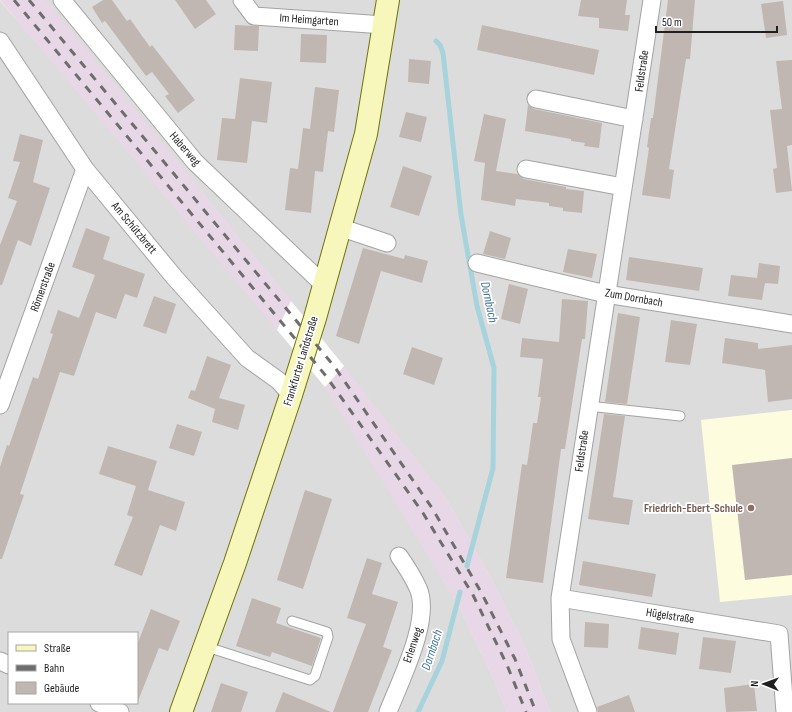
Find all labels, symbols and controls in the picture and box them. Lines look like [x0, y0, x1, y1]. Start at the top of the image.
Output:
scale bar [656, 8, 777, 34]
street label: Im Heimgarten [279, 10, 339, 30]
text: 50 m [662, 15, 682, 30]
street label: Feldstraße [632, 49, 652, 93]
street label: Haberweg [166, 129, 204, 169]
street label: Am Schützbrett [107, 198, 160, 257]
street label: Römerstraße [27, 260, 59, 314]
water label: Dornbach [477, 280, 501, 325]
street label: Zum Dornbach [604, 286, 664, 310]
street label: Frankfurter Landstraße [280, 314, 322, 408]
street label: Feldstraße [572, 429, 592, 473]
place label: Friedrich-Ebert-Schule [644, 501, 743, 516]
marker: Friedrich-Ebert-Schule [746, 503, 756, 513]
street label: Hügelstraße [645, 605, 695, 627]
street label: Erlenweg [400, 625, 426, 665]
water label: Dornbach [418, 627, 446, 672]
legend [8, 632, 138, 704]
text: Straße [44, 641, 71, 656]
text: Bahn [44, 661, 64, 676]
north arrow [744, 664, 784, 704]
text: Gebäude [44, 681, 79, 696]
text: N [748, 681, 761, 687]

